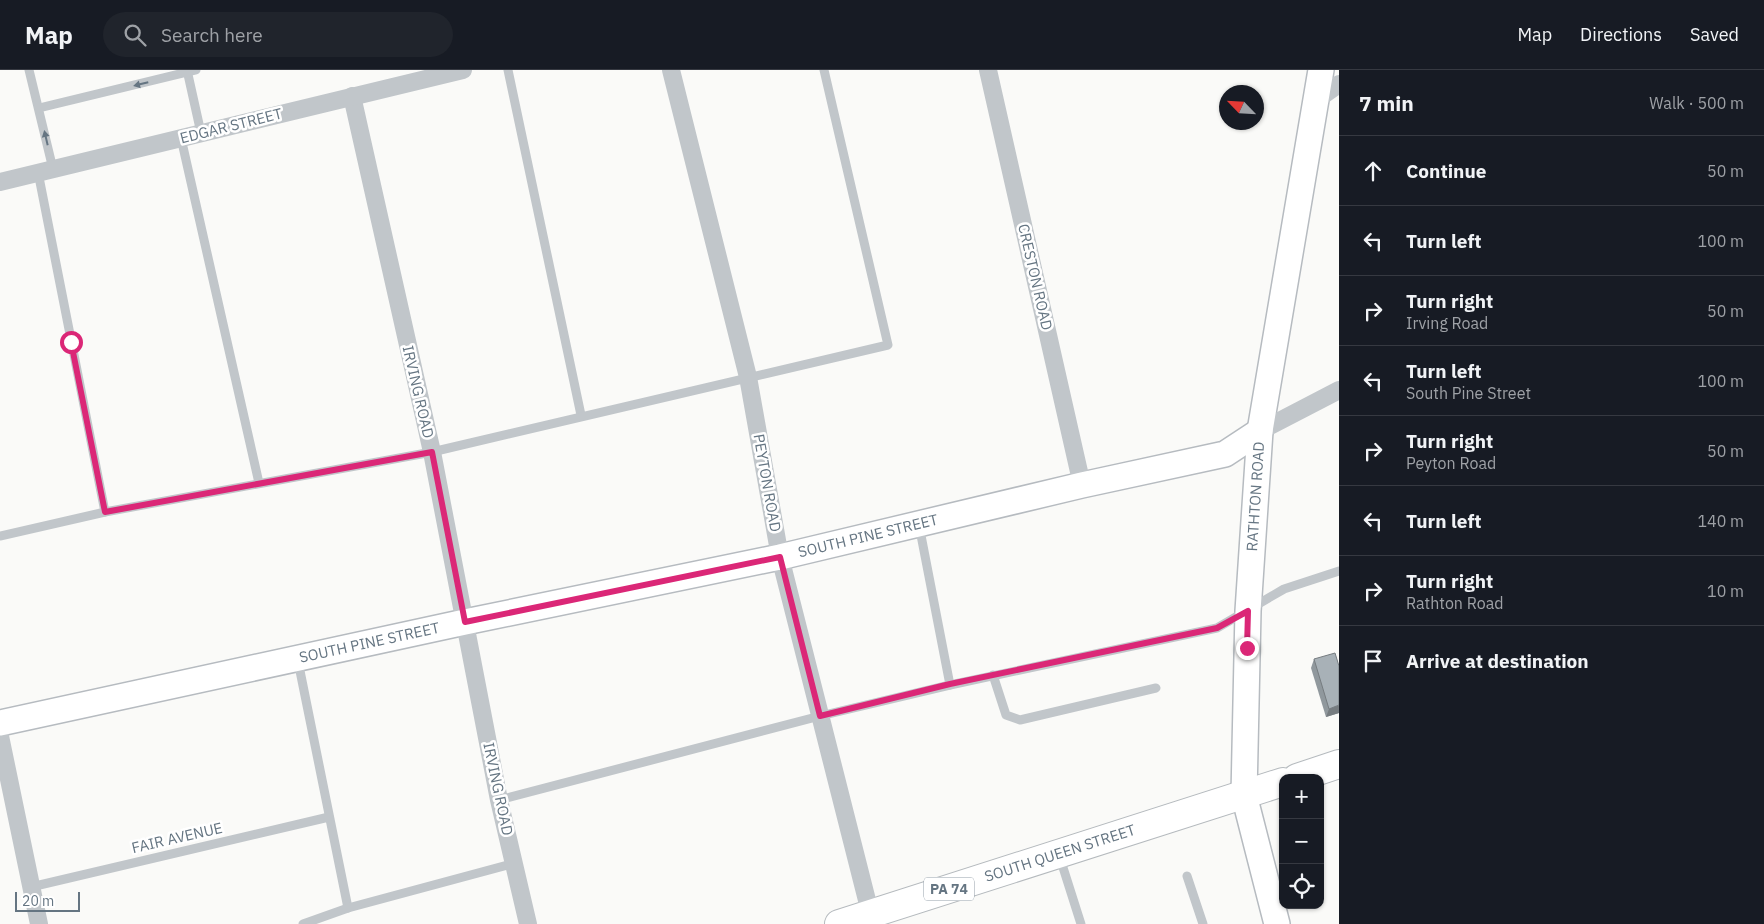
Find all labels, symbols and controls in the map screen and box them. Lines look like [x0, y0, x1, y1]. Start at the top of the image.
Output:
search box [103, 12, 453, 57]
text: Map [25, 19, 73, 51]
icon: search [121, 21, 149, 49]
text: Search here [161, 23, 263, 47]
text: Map [1517, 23, 1552, 46]
text: Directions [1580, 23, 1662, 46]
text: Saved [1690, 23, 1739, 46]
one-way arrow [133, 80, 148, 88]
north arrow [1219, 85, 1264, 130]
text: 7 min [1359, 89, 1414, 117]
text: Walk · 500 m [1649, 93, 1744, 113]
street label: EDGAR STREET [178, 104, 284, 147]
one-way arrow [42, 131, 50, 146]
icon: ahead [1359, 157, 1387, 185]
text: Continue [1406, 159, 1486, 183]
text: 50 m [1707, 161, 1744, 181]
street label: CRESTON ROAD [1014, 222, 1057, 332]
icon: left [1359, 227, 1387, 255]
text: Turn left [1406, 229, 1482, 253]
text: 100 m [1697, 231, 1744, 251]
text: Turn right [1406, 289, 1493, 313]
icon: right [1359, 297, 1387, 325]
text: 50 m [1707, 301, 1744, 321]
text: Irving Road [1406, 313, 1488, 333]
route start [60, 331, 83, 354]
street label: IRVING ROAD [399, 344, 438, 440]
text: Turn left [1406, 359, 1482, 383]
icon: left [1359, 367, 1387, 395]
text: 100 m [1697, 371, 1744, 391]
text: South Pine Street [1406, 383, 1531, 403]
text: Turn right [1406, 429, 1493, 453]
street label: PEYTON ROAD [750, 432, 785, 533]
icon: right [1359, 437, 1387, 465]
street label: RATHTON ROAD [1242, 441, 1268, 552]
text: 50 m [1707, 441, 1744, 461]
text: Peyton Road [1406, 453, 1496, 473]
icon: left [1359, 507, 1387, 535]
text: Turn left [1406, 509, 1482, 533]
street label: SOUTH PINE STREET [796, 510, 940, 561]
text: 140 m [1697, 511, 1744, 531]
text: Turn right [1406, 569, 1493, 593]
icon: right [1359, 577, 1387, 605]
text: 10 m [1707, 581, 1744, 601]
text: Rathton Road [1406, 593, 1504, 613]
street label: SOUTH PINE STREET [297, 618, 442, 667]
route end [1236, 637, 1259, 660]
icon: arrive [1359, 647, 1387, 675]
text: Arrive at destination [1406, 649, 1589, 673]
street label: IRVING ROAD [479, 741, 518, 837]
map controls [1279, 774, 1324, 909]
button: + [1279, 774, 1324, 819]
street label: FAIR AVENUE [129, 818, 224, 857]
button: − [1279, 819, 1324, 864]
street label: SOUTH QUEEN STREET [982, 820, 1138, 886]
button: locate [1279, 864, 1324, 909]
road number: PA 74 [924, 878, 974, 901]
scale bar [15, 889, 80, 912]
text: 20 m [22, 892, 54, 910]

